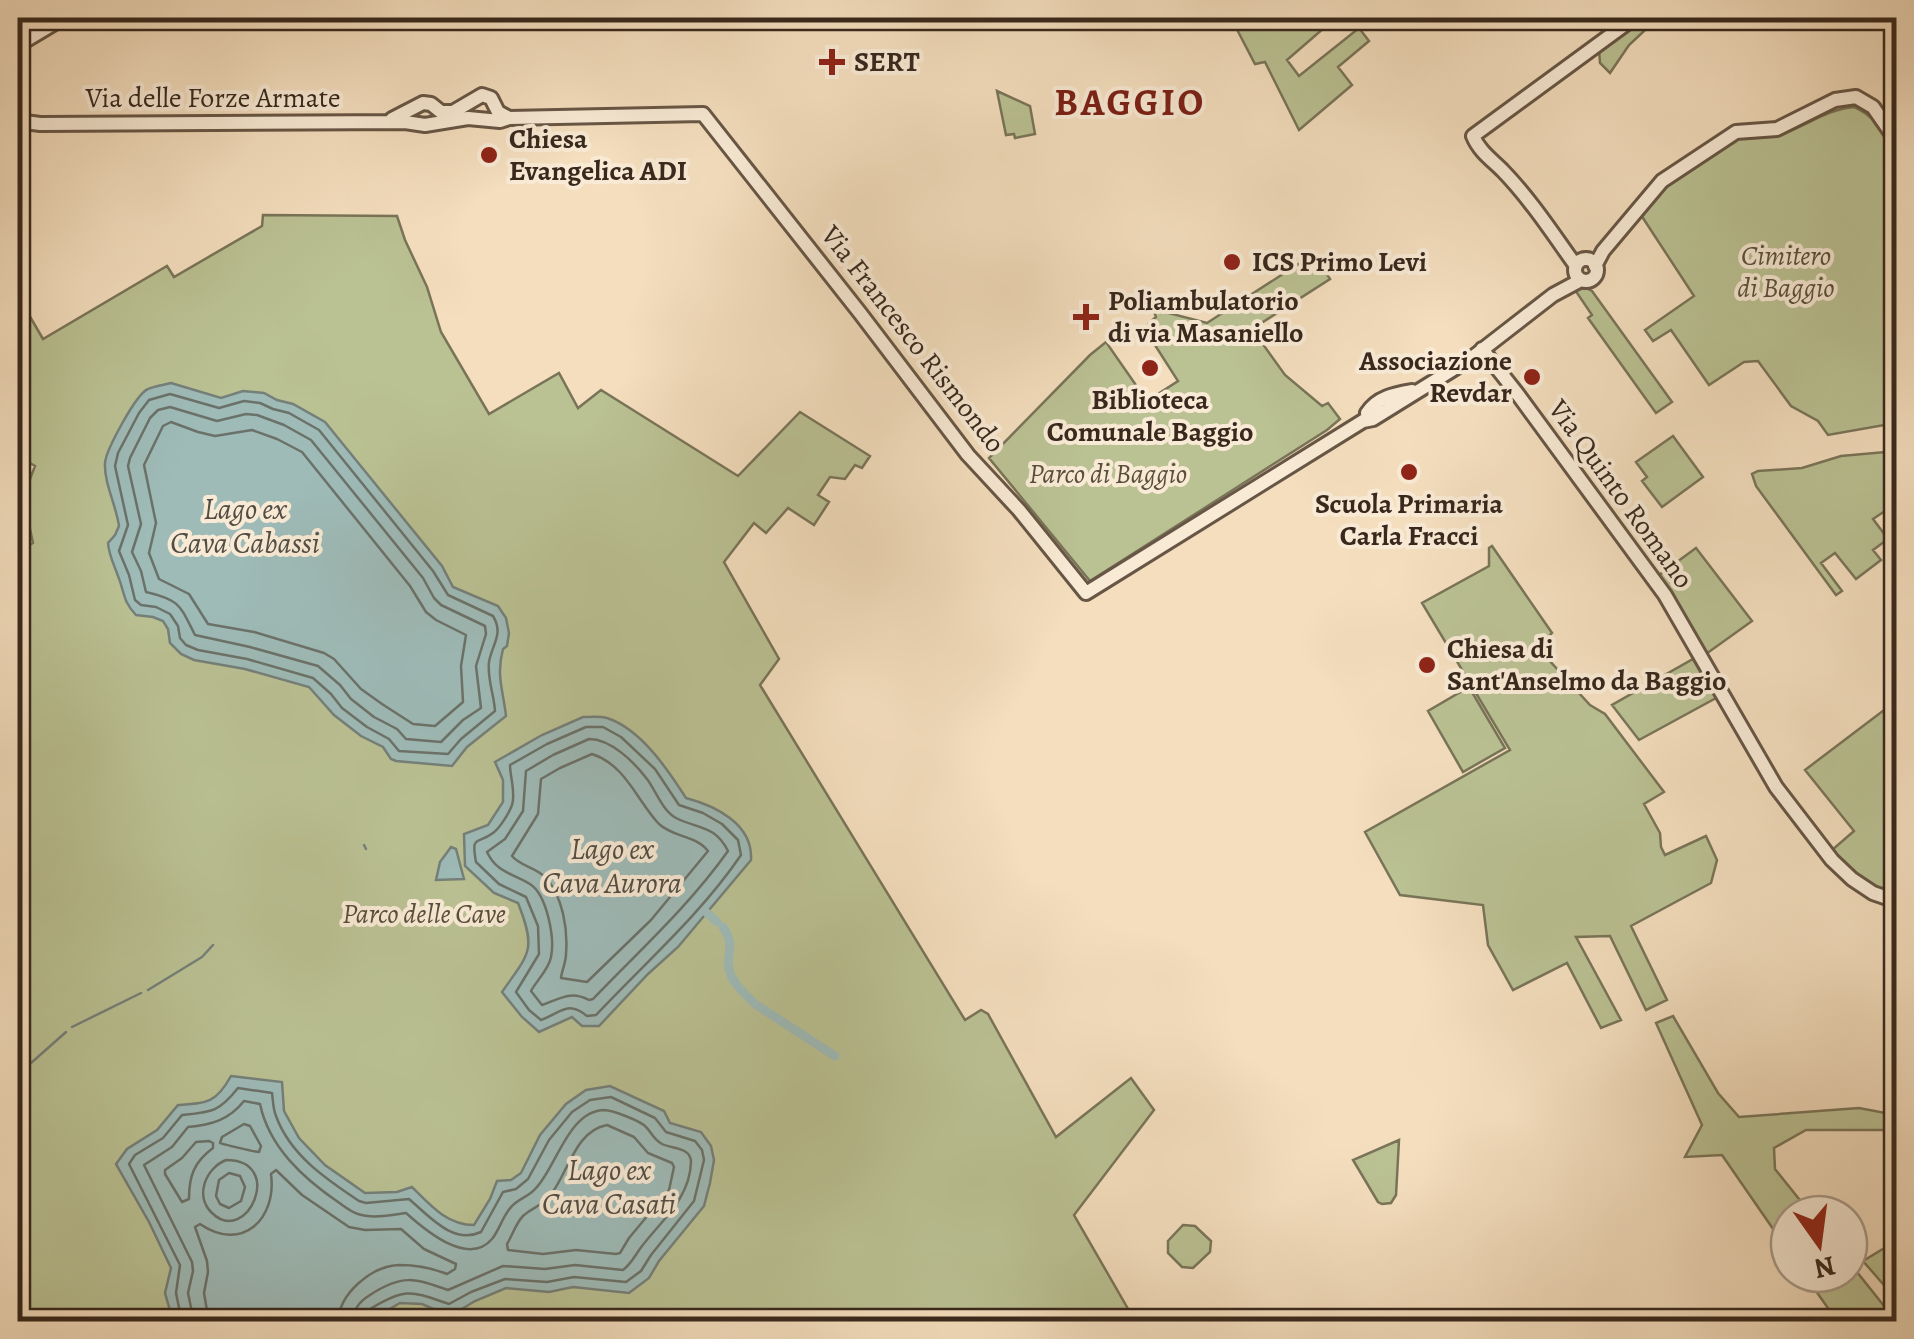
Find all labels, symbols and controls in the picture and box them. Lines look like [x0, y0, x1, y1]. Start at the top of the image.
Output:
place label: SERT [854, 43, 920, 81]
marker: SERT [819, 49, 845, 75]
district label: BAGGIO [1054, 76, 1206, 128]
street label: Via delle Forze Armate [84, 79, 341, 117]
place label: Chiesa Evangelica ADI [509, 120, 687, 190]
marker: Chiesa Evangelica ADI [478, 144, 500, 166]
street label: Via Francesco Rismondo [812, 217, 1014, 461]
park label: Cimitero di Baggio [1737, 237, 1835, 307]
place label: ICS Primo Levi [1252, 243, 1427, 281]
marker: ICS Primo Levi [1221, 251, 1243, 273]
place label: Poliambulatorio di via Masaniello [1108, 282, 1303, 352]
marker: Poliambulatorio di via Masaniello [1073, 304, 1099, 330]
place label: Associazione Revdar [1358, 342, 1512, 412]
marker: Biblioteca Comunale Baggio [1139, 357, 1161, 379]
marker: Associazione Revdar [1521, 366, 1543, 388]
place label: Biblioteca Comunale Baggio [1047, 381, 1253, 451]
street label: Via Quinto Romano [1539, 391, 1702, 596]
park label: Parco di Baggio [1029, 455, 1187, 493]
marker: Scuola Primaria Carla Fracci [1398, 461, 1420, 483]
place label: Scuola Primaria Carla Fracci [1315, 485, 1504, 555]
water label: Lago ex Cava Cabassi [170, 489, 320, 563]
place label: Chiesa di Sant'Anselmo da Baggio [1447, 630, 1726, 700]
marker: Chiesa di Sant'Anselmo da Baggio [1416, 654, 1438, 676]
water label: Lago ex Cava Aurora [542, 829, 682, 903]
park label: Parco delle Cave [342, 895, 506, 933]
water label: Lago ex Cava Casati [542, 1150, 676, 1224]
north arrow [1769, 1194, 1869, 1294]
text: N [1810, 1246, 1839, 1288]

